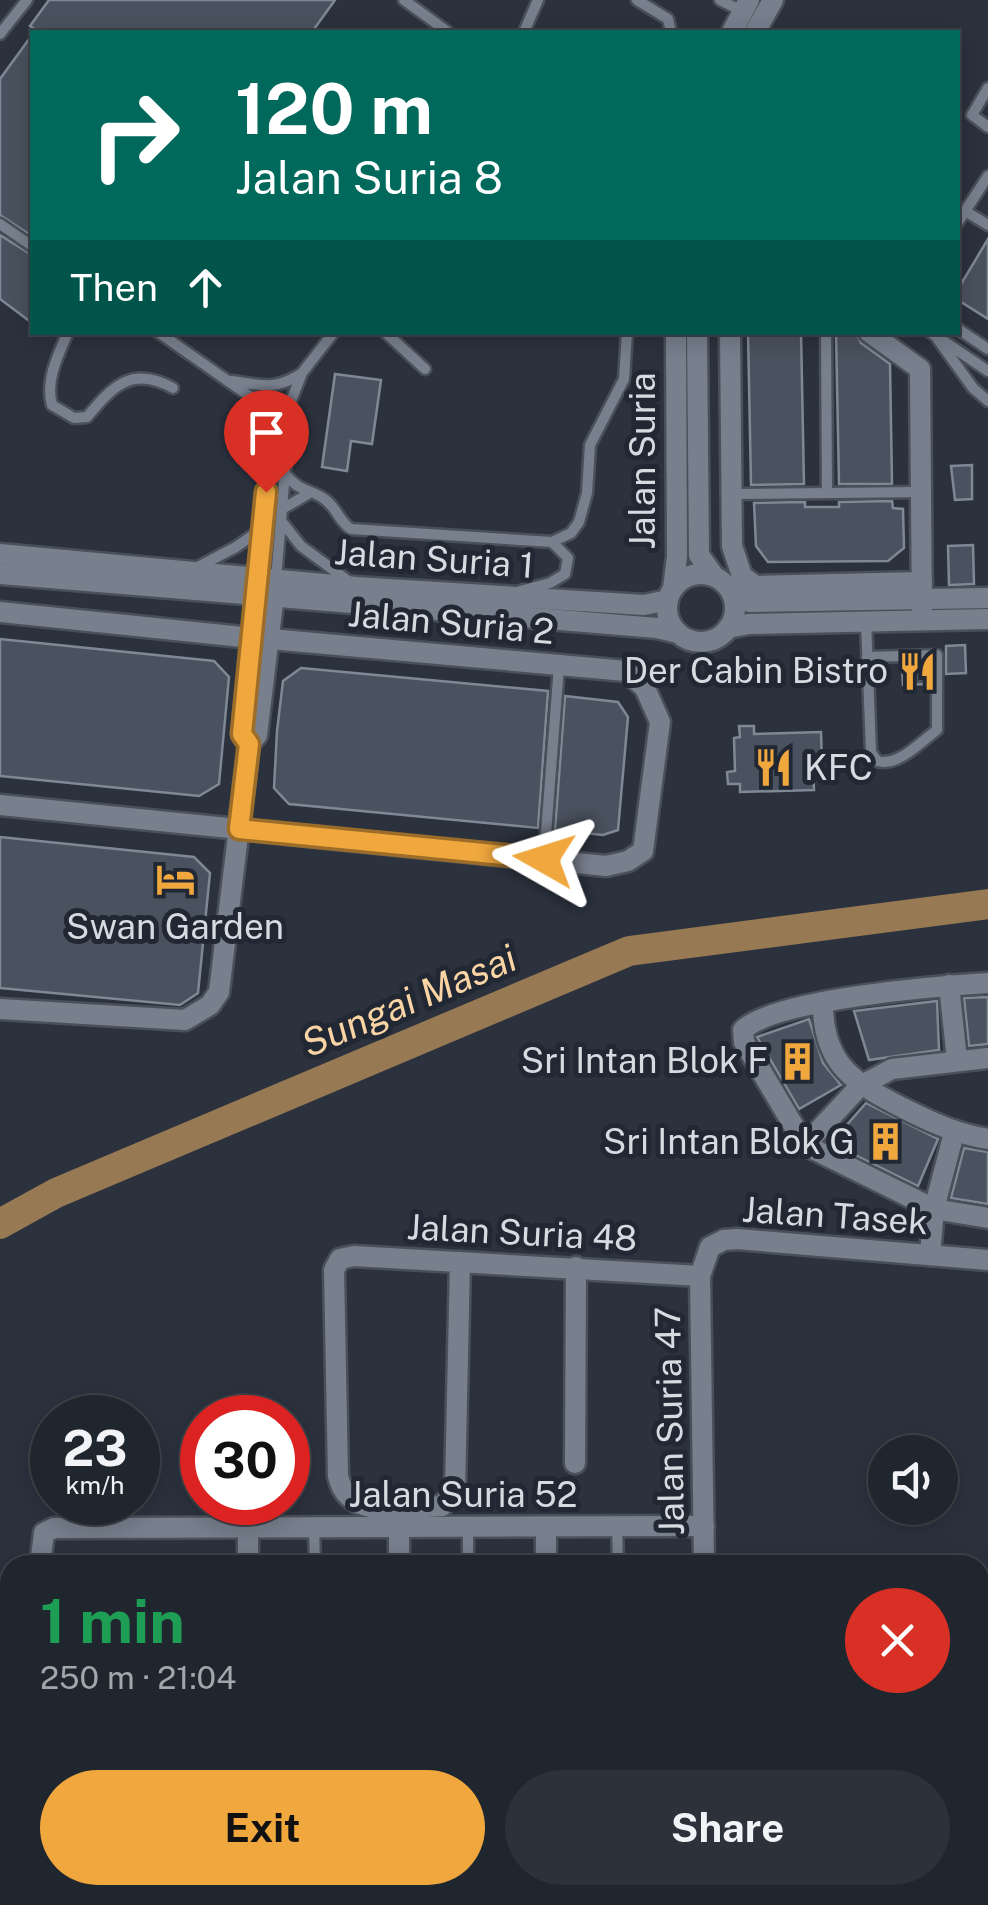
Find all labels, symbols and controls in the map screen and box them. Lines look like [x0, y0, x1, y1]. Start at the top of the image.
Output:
text: 120 m [235, 67, 433, 150]
icon: right [70, 70, 200, 200]
text: Jalan Suria 8 [235, 151, 503, 204]
icon: ahead [178, 260, 233, 315]
text: Then [70, 265, 158, 310]
street label: Jalan Suria [622, 372, 663, 550]
pin [224, 390, 309, 493]
icon: arrive [239, 405, 294, 460]
street label: Jalan Suria 1 [333, 531, 535, 586]
street label: Jalan Suria 2 [346, 593, 556, 652]
place label: Der Cabin Bistro [624, 650, 888, 691]
restaurant icon: Der Cabin Bistro [897, 650, 939, 692]
restaurant icon: KFC [753, 747, 795, 789]
place label: KFC [804, 747, 873, 788]
position arrow [492, 807, 596, 911]
hotel icon: Swan Garden [154, 859, 196, 901]
place label: Swan Garden [66, 906, 284, 947]
water label: Sungai Masai [295, 935, 523, 1066]
place label: Sri Intan Blok F [521, 1040, 768, 1081]
building icon: Sri Intan Blok F [777, 1040, 819, 1082]
place label: Sri Intan Blok G [603, 1121, 855, 1162]
building icon: Sri Intan Blok G [864, 1121, 906, 1163]
street label: Jalan Tasek [741, 1189, 929, 1242]
street label: Jalan Suria 48 [406, 1206, 638, 1259]
street label: Jalan Suria 47 [647, 1306, 692, 1536]
speed limit sign: 30 [180, 1395, 310, 1525]
text: 23 [62, 1418, 128, 1477]
map controls [868, 1435, 958, 1525]
button: sound [868, 1435, 958, 1525]
text: km/h [66, 1470, 124, 1500]
street label: Jalan Suria 52 [349, 1474, 577, 1515]
text: 1 min [40, 1586, 185, 1657]
button: close [845, 1588, 950, 1693]
text: 250 m · 21:04 [40, 1659, 236, 1696]
button: Exit [40, 1770, 485, 1885]
button: Share [505, 1770, 950, 1885]

